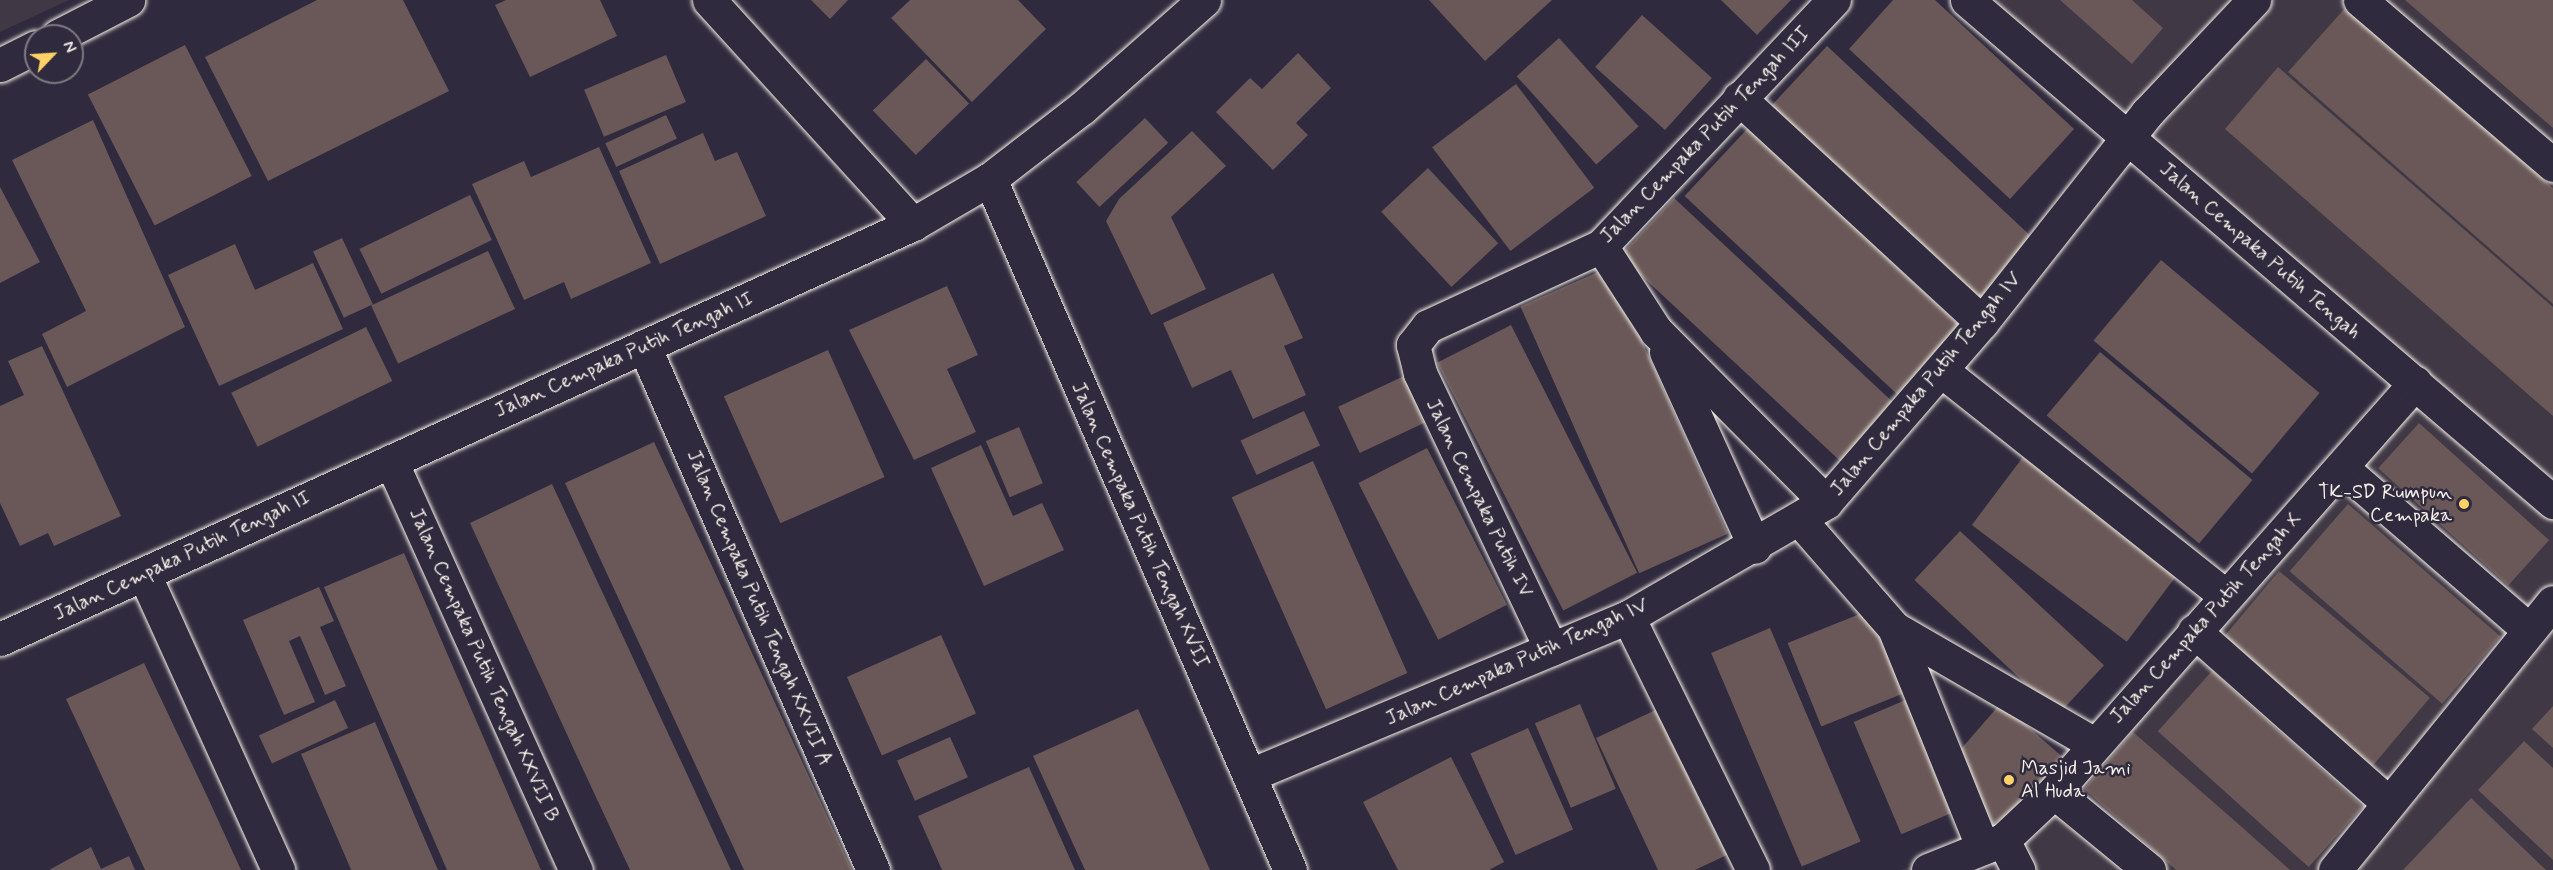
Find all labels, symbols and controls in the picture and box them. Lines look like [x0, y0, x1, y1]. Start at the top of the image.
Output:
north arrow [24, 24, 84, 84]
street label: Jalan Cempaka Putih Tengah III [1597, 24, 1813, 246]
text: N [57, 38, 81, 56]
street label: Jalan Cempaka Putih Tengah [2157, 159, 2363, 343]
street label: Jalan Cempaka Putih Tengah IV [1826, 268, 2026, 500]
street label: Jalan Cempaka Putih Tengah II [491, 287, 757, 423]
street label: Jalan Cempaka Putih Tengah XVII [1067, 381, 1213, 669]
street label: Jalan Cempaka Putih IV [1420, 395, 1538, 601]
street label: Jalan Cempaka Putih Tengah XXVII A [681, 447, 837, 769]
place label: TK-SD Rumpun Cempaka [2323, 480, 2452, 527]
street label: Jalan Cempaka Putih Tengah II [50, 486, 314, 626]
marker: TK-SD Rumpun Cempaka [2457, 497, 2471, 511]
street label: Jalan Cempaka Putih Tengah XXVII B [404, 505, 564, 825]
street label: Jalan Cempaka Putih Tengah X [2107, 509, 2305, 727]
street label: Jalan Cempaka Putih Tengah IV [1383, 594, 1651, 730]
place label: Masjid Jami Al Huda [2021, 756, 2128, 803]
marker: Masjid Jami Al Huda [2002, 773, 2016, 787]

